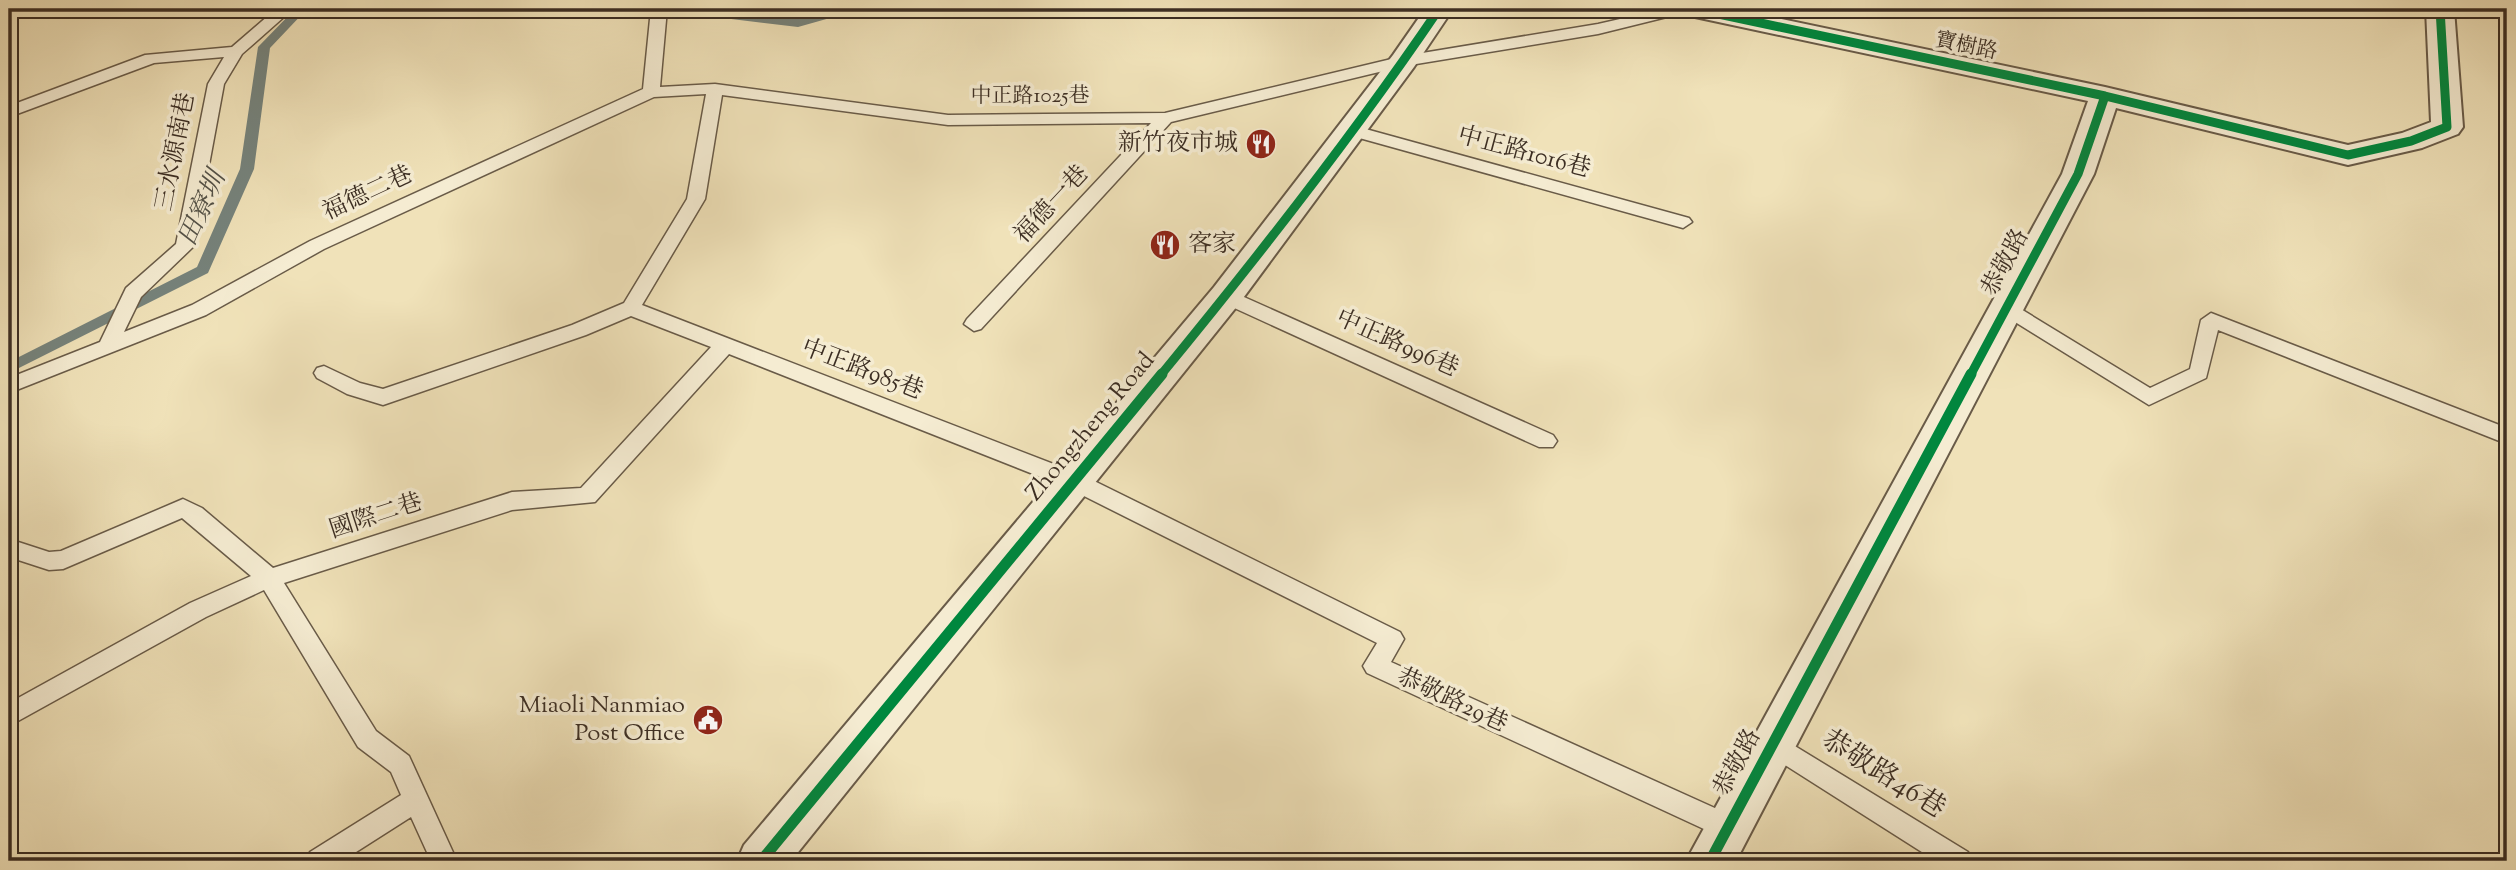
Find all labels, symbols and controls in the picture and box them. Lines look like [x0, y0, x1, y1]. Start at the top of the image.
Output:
street label: 寶樹路 [1932, 26, 2000, 68]
street label: 中正路1025巷 [971, 82, 1089, 112]
street label: 三水源南巷 [148, 90, 204, 214]
street label: 中正路1016巷 [1454, 119, 1594, 187]
place label: 新竹夜市城 [1118, 127, 1238, 161]
restaurant icon: 新竹夜市城 [1244, 127, 1278, 161]
street label: 福德二巷 [317, 158, 419, 230]
street label: 福德一巷 [1007, 158, 1097, 252]
water label: 田寮圳 [170, 162, 237, 252]
street label: 恭敬路 [1974, 223, 2038, 303]
restaurant icon: 客家 [1148, 228, 1182, 262]
place label: 客家 [1188, 228, 1236, 262]
street label: 中正路996巷 [1330, 302, 1464, 386]
street label: 中正路985巷 [796, 331, 928, 409]
street label: Zhongzheng Road [1019, 345, 1164, 509]
street label: 國際二巷 [325, 486, 427, 548]
street label: 恭敬路29巷 [1391, 660, 1513, 742]
place label: Miaoli Nanmiao Post Office [519, 689, 685, 751]
public building icon: Miaoli Nanmiao Post Office [691, 703, 725, 737]
street label: 恭敬路46巷 [1813, 721, 1953, 829]
street label: 恭敬路 [1706, 723, 1770, 803]

